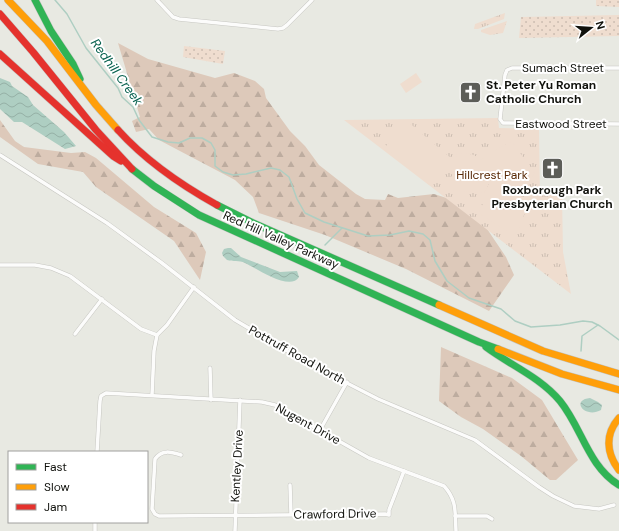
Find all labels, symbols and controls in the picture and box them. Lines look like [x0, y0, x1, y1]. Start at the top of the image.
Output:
north arrow [571, 8, 611, 48]
text: N [593, 19, 608, 31]
water label: Redhill Creek [87, 35, 147, 109]
street label: Sumach Street [522, 60, 604, 76]
place label: St. Peter Yu Roman Catholic Church [486, 77, 596, 107]
church icon: St. Peter Yu Roman Catholic Church [457, 79, 483, 105]
street label: Eastwood Street [515, 116, 607, 132]
church icon: Roxborough Park Presbyterian Church [539, 156, 565, 182]
park label: Hillcrest Park [456, 167, 528, 183]
place label: Roxborough Park Presbyterian Church [491, 182, 613, 212]
street label: Red Hill Valley Parkway [221, 207, 342, 273]
street label: Pottruff Road North [246, 322, 348, 388]
street label: Nugent Drive [273, 400, 343, 448]
street label: Kentley Drive [227, 429, 247, 503]
legend [8, 451, 148, 523]
text: Fast [44, 459, 67, 475]
text: Slow [44, 479, 70, 495]
text: Jam [44, 499, 67, 515]
street label: Crawford Drive [293, 505, 377, 523]

